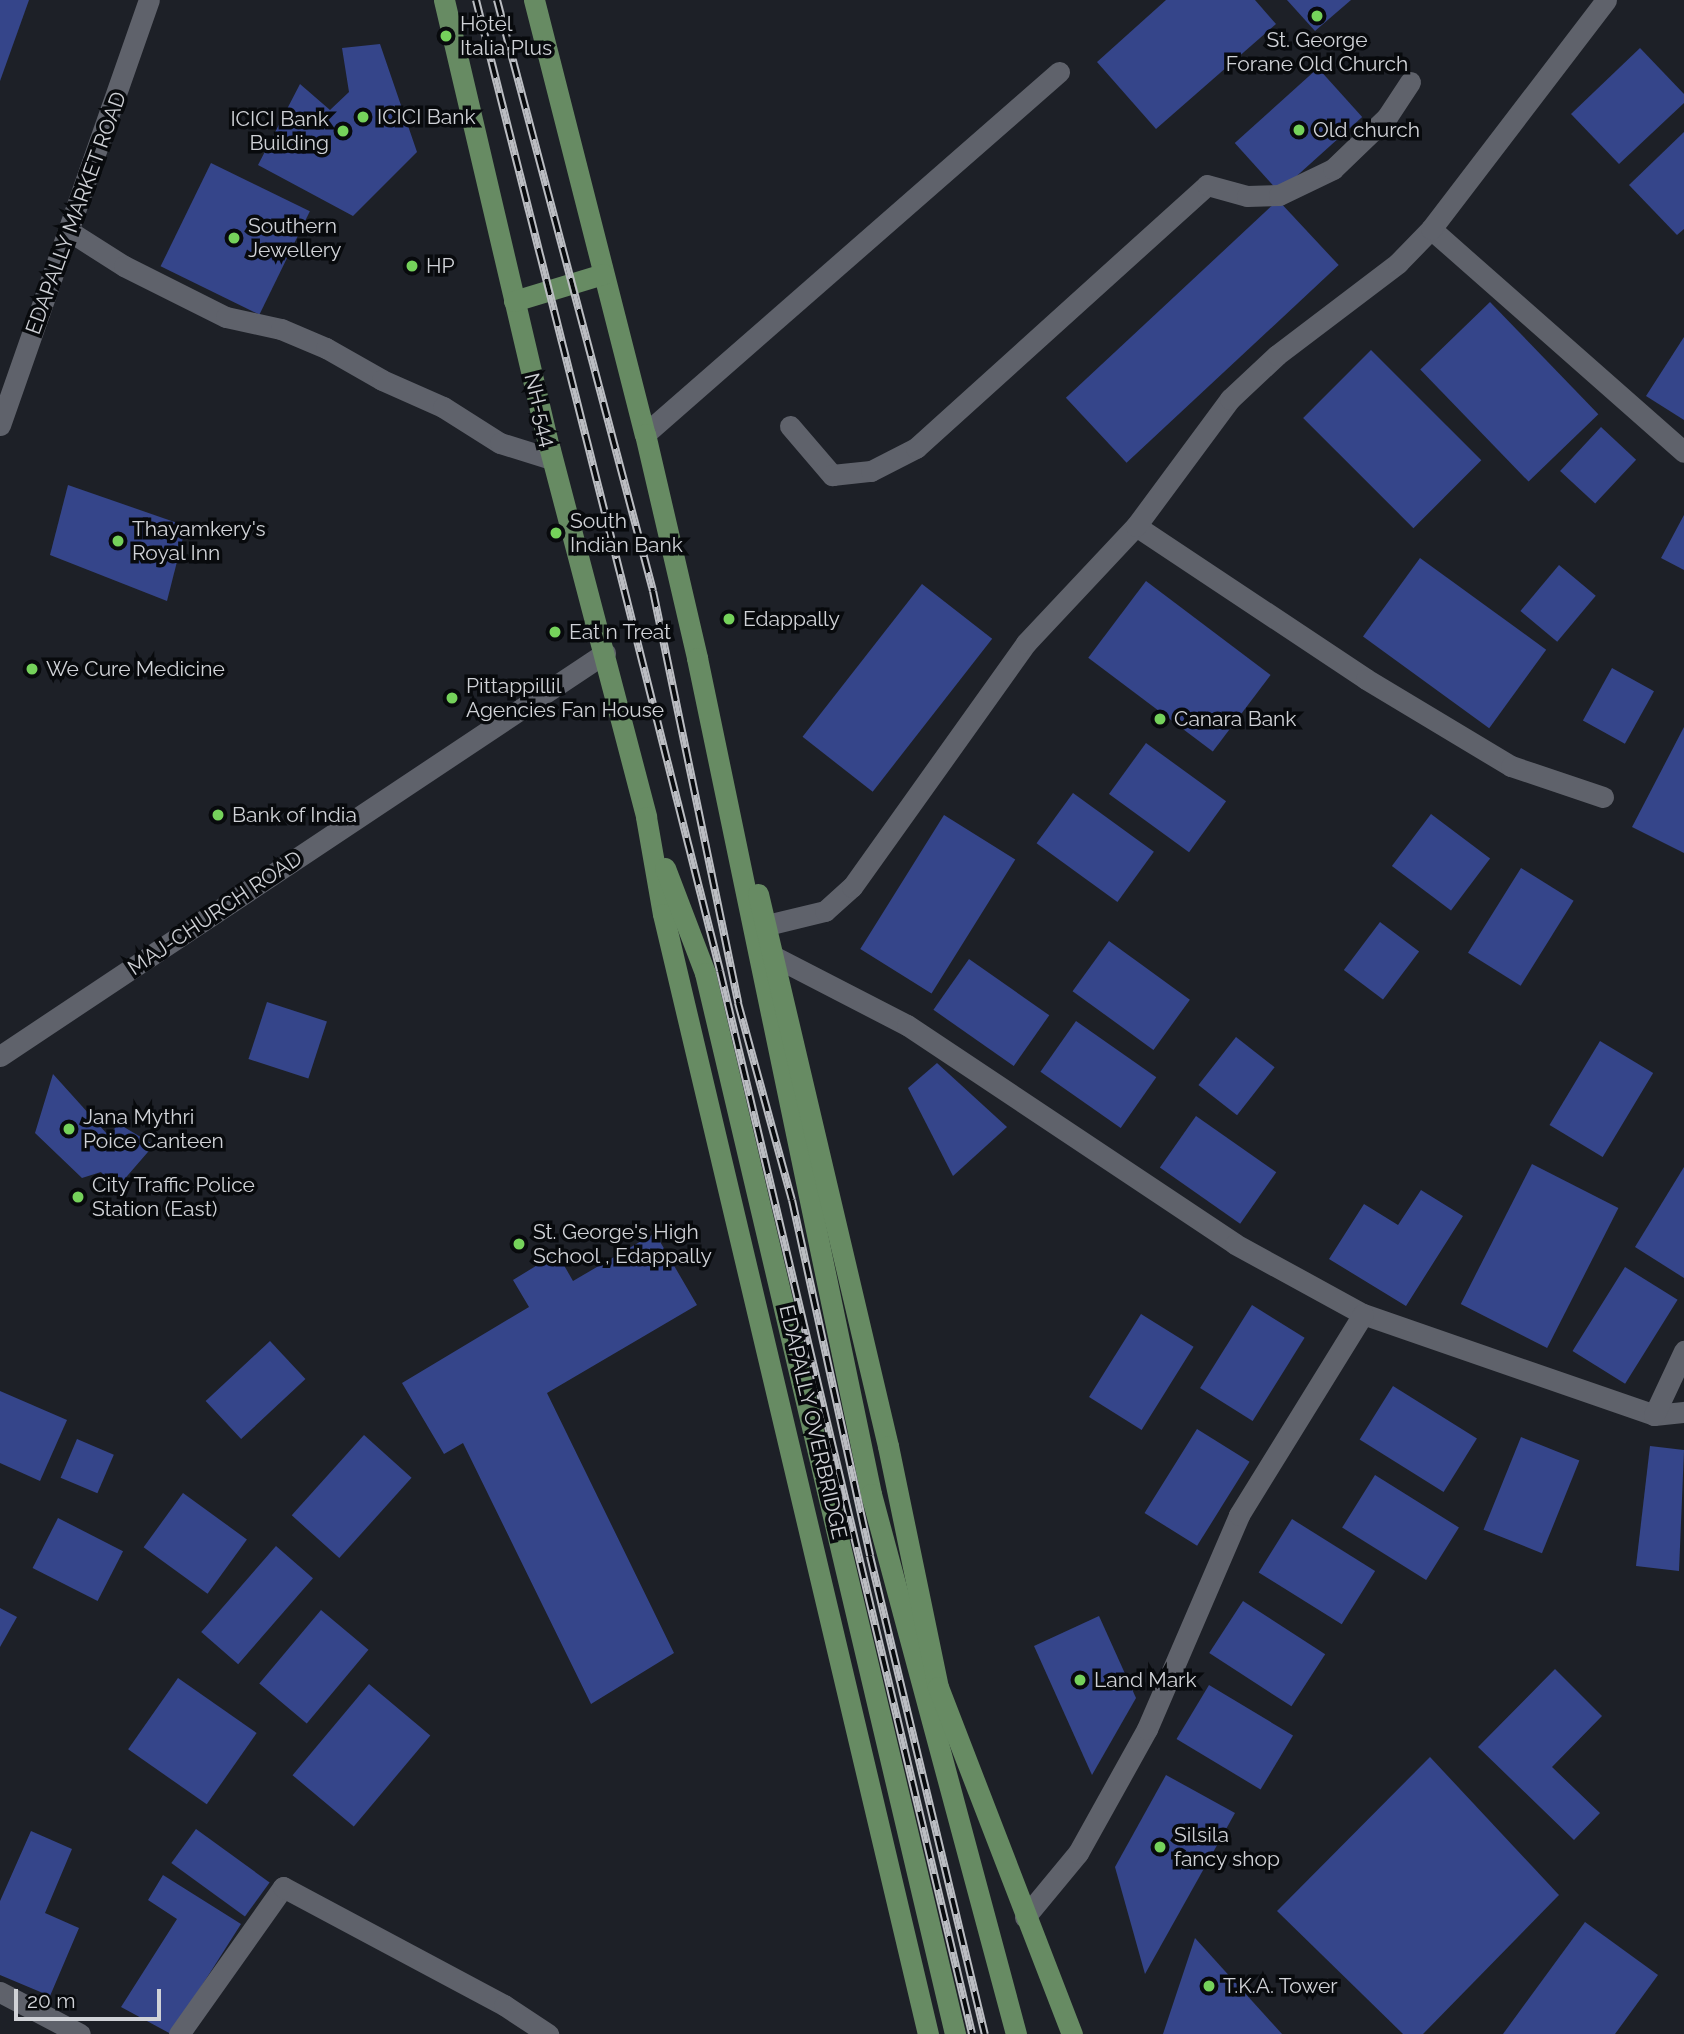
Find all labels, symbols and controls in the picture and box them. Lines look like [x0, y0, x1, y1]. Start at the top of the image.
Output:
marker: St. George Forane Old Church [1309, 8, 1325, 24]
place label: Hotel Italia Plus [460, 11, 552, 61]
place label: St. George Forane Old Church [1226, 27, 1408, 77]
marker: Hotel Italia Plus [438, 28, 454, 44]
street label: EDAPALLY MARKET ROAD [20, 88, 132, 338]
place label: ICICI Bank [377, 104, 476, 130]
place label: ICICI Bank Building [230, 106, 329, 156]
marker: ICICI Bank [355, 109, 371, 125]
place label: Old church [1313, 117, 1420, 143]
marker: Old church [1291, 122, 1307, 138]
marker: ICICI Bank Building [335, 123, 351, 139]
place label: Southern Jewellery [248, 213, 341, 263]
marker: Southern Jewellery [226, 230, 242, 246]
place label: HP [426, 253, 455, 279]
marker: HP [404, 258, 420, 274]
street label: NH-544 [519, 371, 561, 449]
place label: South Indian Bank [570, 508, 683, 558]
place label: Thayamkery's Royal Inn [132, 516, 266, 566]
marker: South Indian Bank [548, 525, 564, 541]
marker: Thayamkery's Royal Inn [110, 533, 126, 549]
place label: Edappally [743, 606, 840, 632]
marker: Edappally [721, 611, 737, 627]
place label: Eat n Treat [569, 619, 672, 645]
marker: Eat n Treat [547, 624, 563, 640]
place label: We Cure Medicine [46, 656, 225, 682]
marker: We Cure Medicine [24, 661, 40, 677]
place label: Pittappillil Agencies Fan House [466, 673, 664, 723]
marker: Pittappillil Agencies Fan House [444, 690, 460, 706]
place label: Canara Bank [1174, 706, 1296, 732]
marker: Canara Bank [1152, 711, 1168, 727]
place label: Bank of India [232, 802, 357, 828]
marker: Bank of India [210, 807, 226, 823]
street label: MAJ-CHURCH ROAD [123, 845, 307, 981]
place label: Jana Mythri Poice Canteen [83, 1104, 224, 1154]
marker: Jana Mythri Poice Canteen [61, 1121, 77, 1137]
place label: City Traffic Police Station (East) [92, 1172, 256, 1222]
marker: City Traffic Police Station (East) [70, 1189, 86, 1205]
place label: St. George's High School , Edappally [533, 1219, 712, 1269]
marker: St. George's High School , Edappally [511, 1236, 527, 1252]
street label: EDAPALLY OVERBRIDGE [774, 1302, 852, 1542]
place label: Land Mark [1094, 1667, 1197, 1693]
marker: Land Mark [1072, 1672, 1088, 1688]
place label: Silsila fancy shop [1174, 1822, 1280, 1872]
marker: Silsila fancy shop [1152, 1839, 1168, 1855]
place label: T.K.A. Tower [1223, 1973, 1338, 1999]
scale bar [18, 1974, 164, 2018]
marker: T.K.A. Tower [1201, 1978, 1217, 1994]
text: 20 m [27, 1988, 75, 2013]

